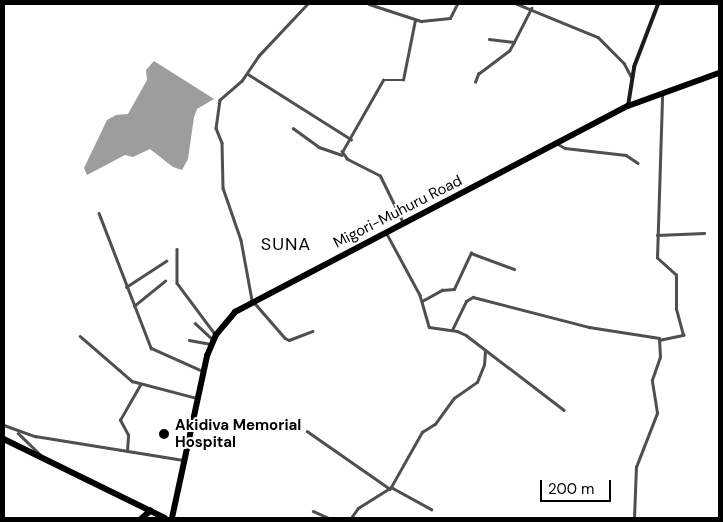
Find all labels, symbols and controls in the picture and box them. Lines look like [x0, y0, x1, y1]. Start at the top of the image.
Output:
street label: Migori-Muhuru Road [331, 172, 465, 252]
district label: SUNA [260, 233, 312, 255]
place label: Akidiva Memorial Hospital [175, 416, 301, 451]
marker: Akidiva Memorial Hospital [157, 427, 171, 441]
scale bar [543, 470, 614, 502]
text: 200 m [548, 479, 594, 499]

